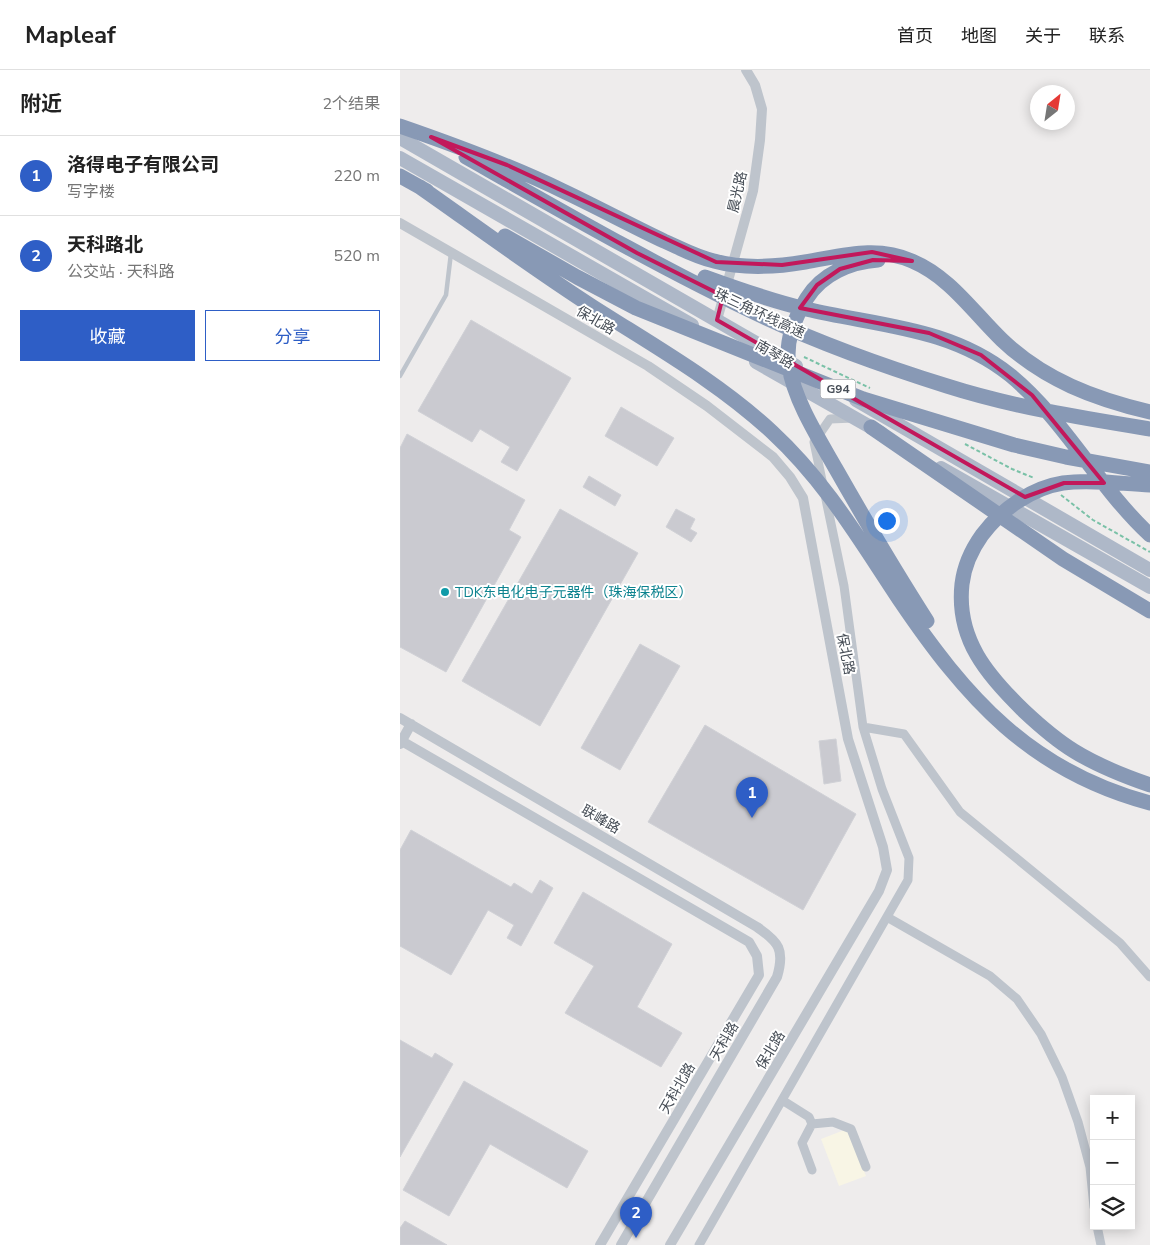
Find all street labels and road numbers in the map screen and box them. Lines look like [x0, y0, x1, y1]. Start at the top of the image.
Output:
street label: 晨光路 [724, 170, 751, 215]
street label: 珠三角环线高速 [711, 284, 808, 343]
street label: 保北路 [573, 302, 619, 339]
street label: 南琴路 [752, 336, 798, 373]
road number: G94 [820, 380, 856, 398]
street label: 保北路 [832, 632, 859, 677]
street label: 联峰路 [578, 801, 624, 838]
street label: 天科路 [706, 1018, 743, 1064]
street label: 保北路 [751, 1027, 789, 1073]
street label: 天科北路 [655, 1059, 700, 1117]

